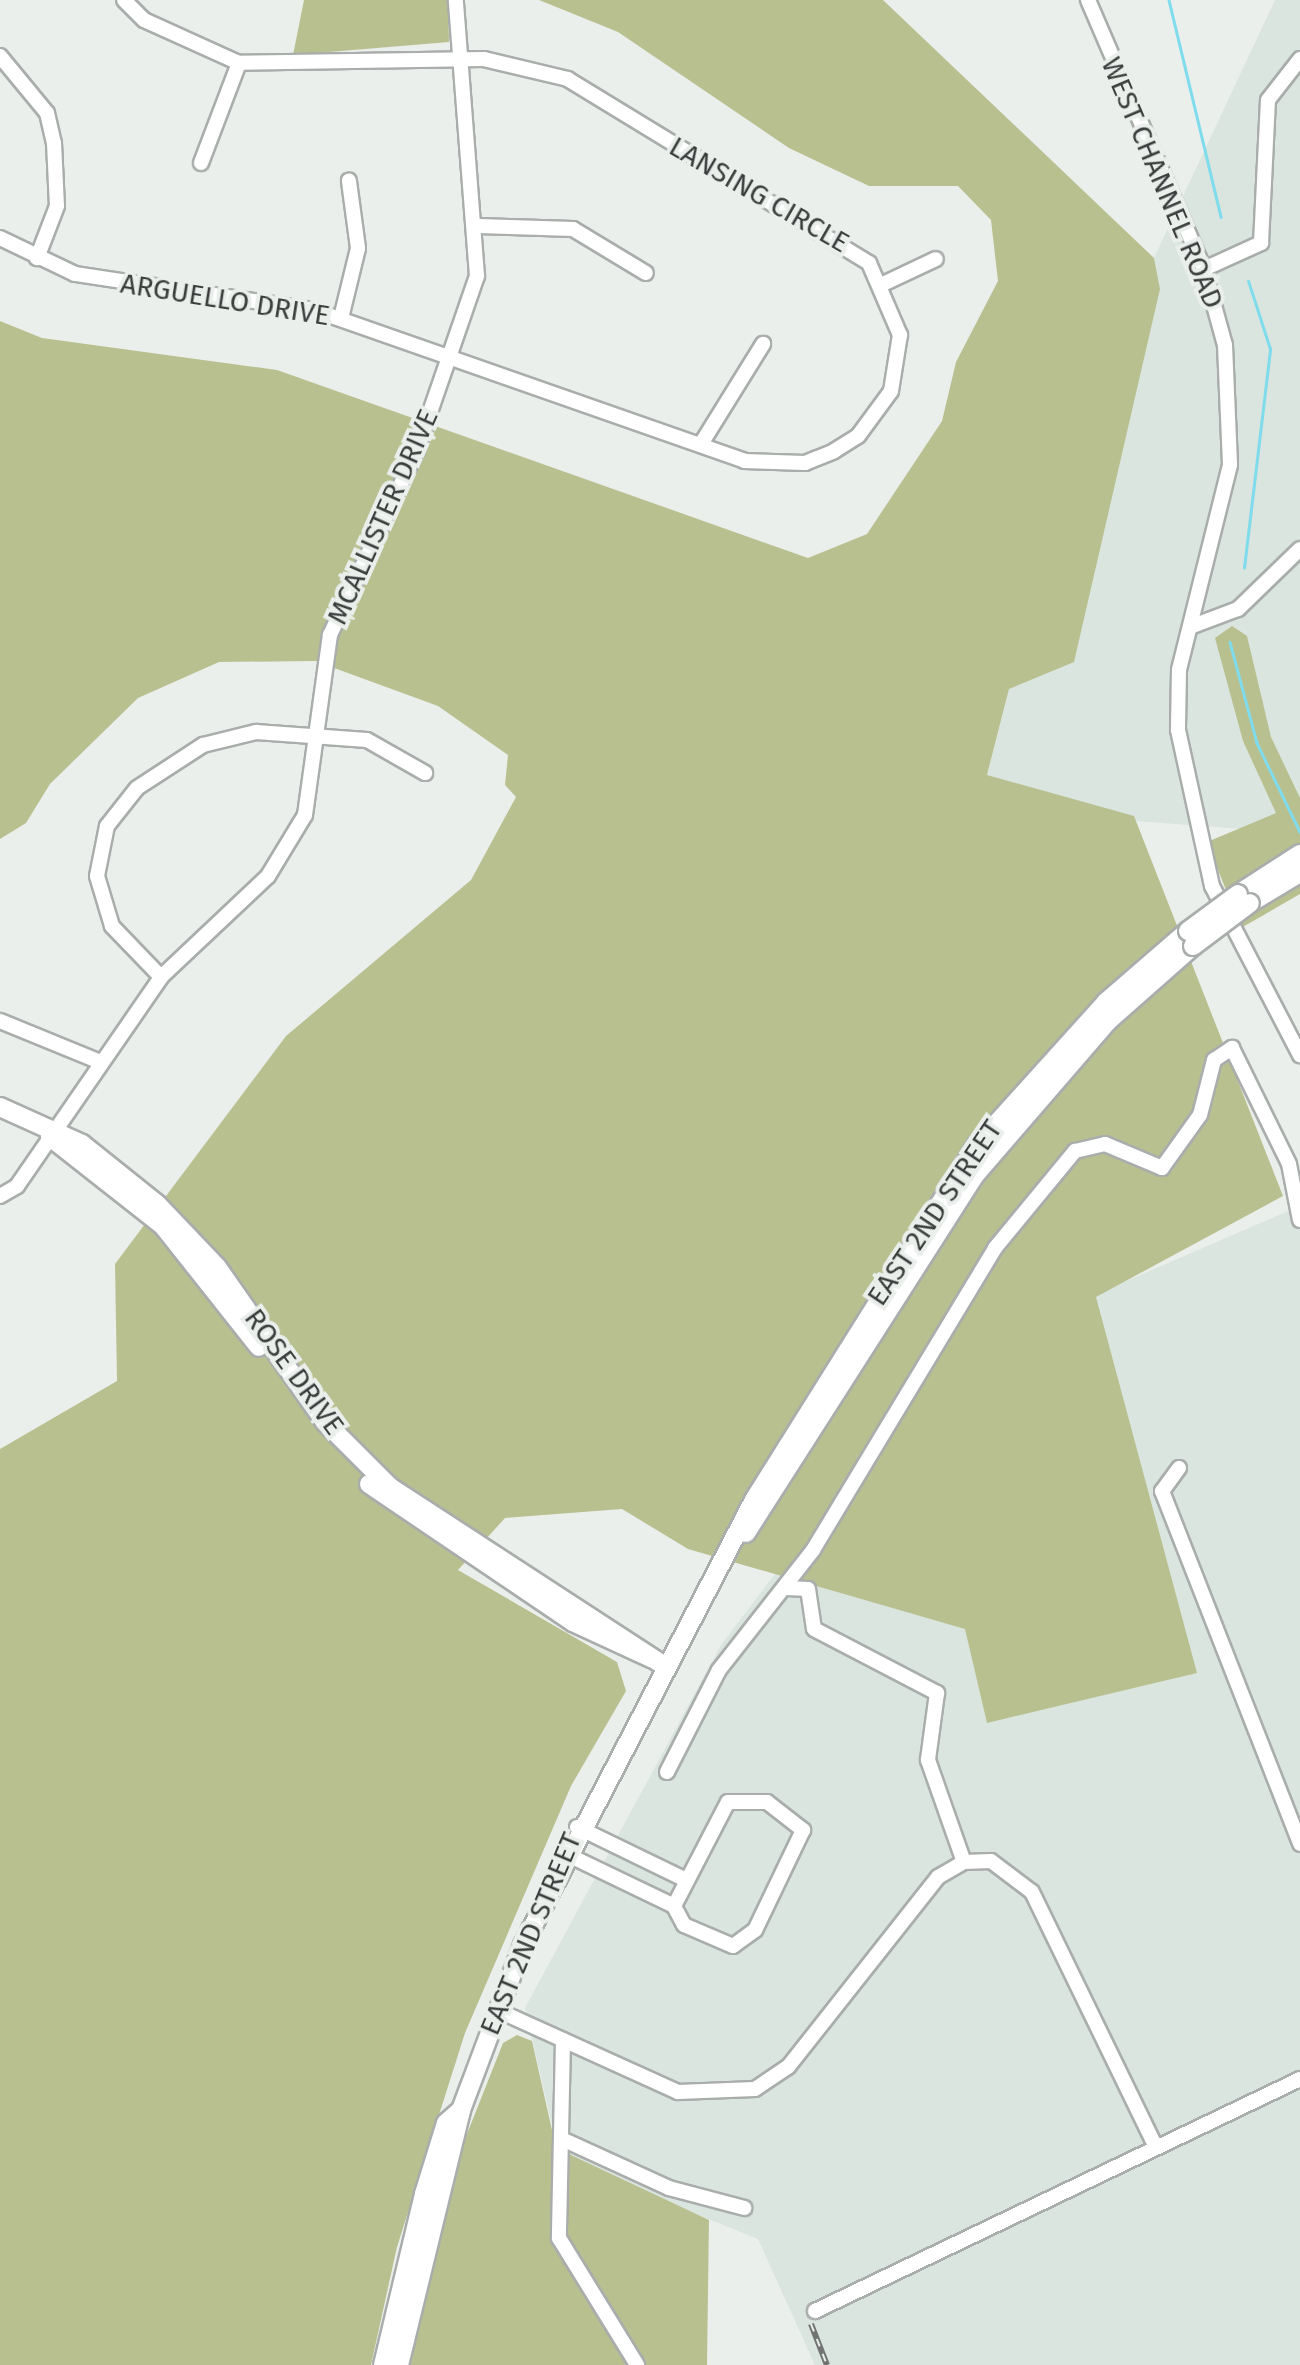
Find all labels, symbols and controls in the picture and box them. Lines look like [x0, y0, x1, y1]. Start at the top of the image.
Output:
street label: WEST CHANNEL ROAD [1094, 52, 1230, 314]
street label: LANSING CIRCLE [663, 130, 855, 260]
street label: ARGUELLO DRIVE [118, 267, 332, 333]
street label: MCALLISTER DRIVE [321, 404, 445, 630]
street label: EAST 2ND STREET [861, 1114, 1009, 1312]
street label: ROSE DRIVE [237, 1302, 351, 1442]
street label: EAST 2ND STREET [473, 1828, 589, 2040]

